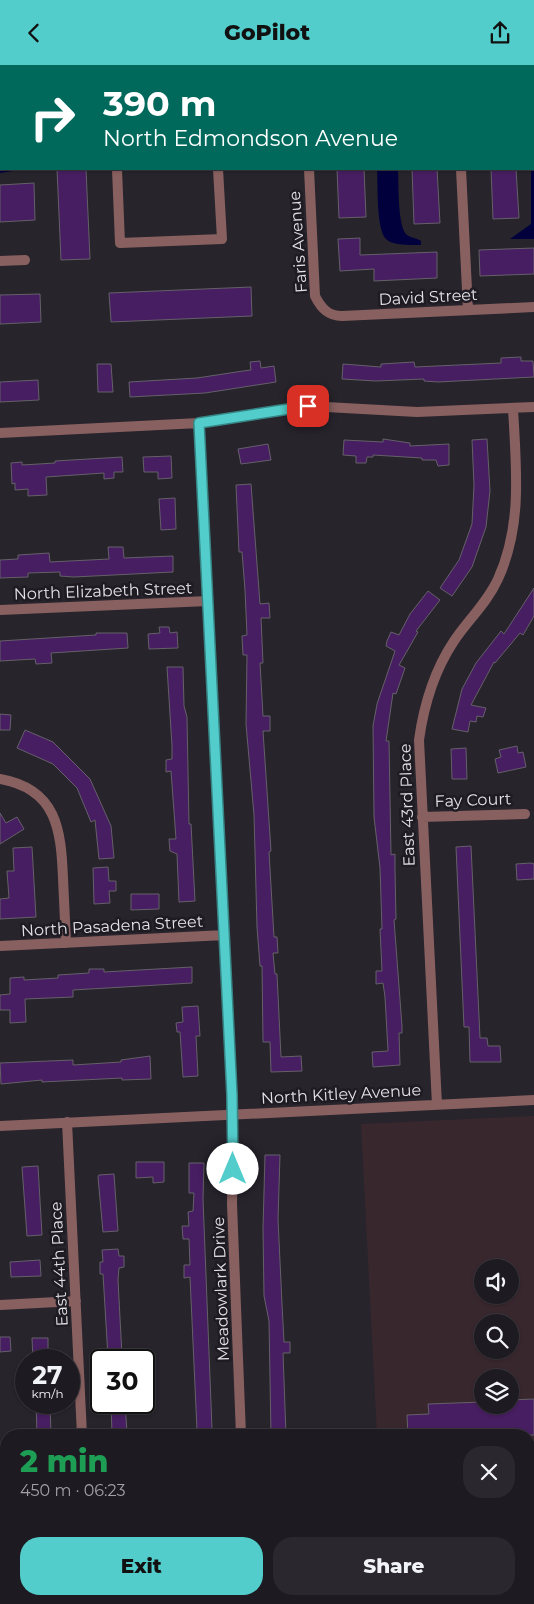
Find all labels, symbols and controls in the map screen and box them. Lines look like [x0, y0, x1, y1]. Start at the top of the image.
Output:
icon: back [20, 19, 48, 47]
text: GoPilot [224, 19, 310, 46]
icon: share [486, 19, 514, 47]
text: 390 m [103, 82, 216, 125]
icon: right [20, 85, 85, 150]
text: North Edmondson Avenue [103, 125, 398, 152]
street label: Faris Avenue [285, 190, 311, 294]
street label: David Street [378, 285, 478, 309]
pin [287, 385, 329, 427]
icon: arrive [294, 392, 322, 420]
street label: North Elizabeth Street [13, 578, 193, 604]
street label: East 43rd Place [395, 743, 419, 867]
street label: Fay Court [434, 789, 512, 811]
street label: North Pasadena Street [20, 912, 204, 940]
street label: North Kitley Avenue [260, 1080, 422, 1108]
position arrow [206, 1142, 258, 1194]
street label: East 44th Place [46, 1201, 72, 1327]
street label: Meadowlark Drive [209, 1216, 233, 1362]
map controls [474, 1259, 519, 1414]
button: sound [474, 1259, 519, 1304]
button: search [474, 1314, 519, 1359]
speed limit sign: 30 [90, 1349, 155, 1414]
text: 27 [32, 1360, 63, 1390]
button: layers [474, 1369, 519, 1414]
text: km/h [31, 1386, 64, 1401]
text: 2 min [20, 1443, 108, 1480]
button: close [463, 1446, 515, 1498]
text: 450 m · 06:23 [20, 1481, 126, 1500]
button: Exit [20, 1537, 263, 1595]
button: Share [273, 1537, 515, 1595]

